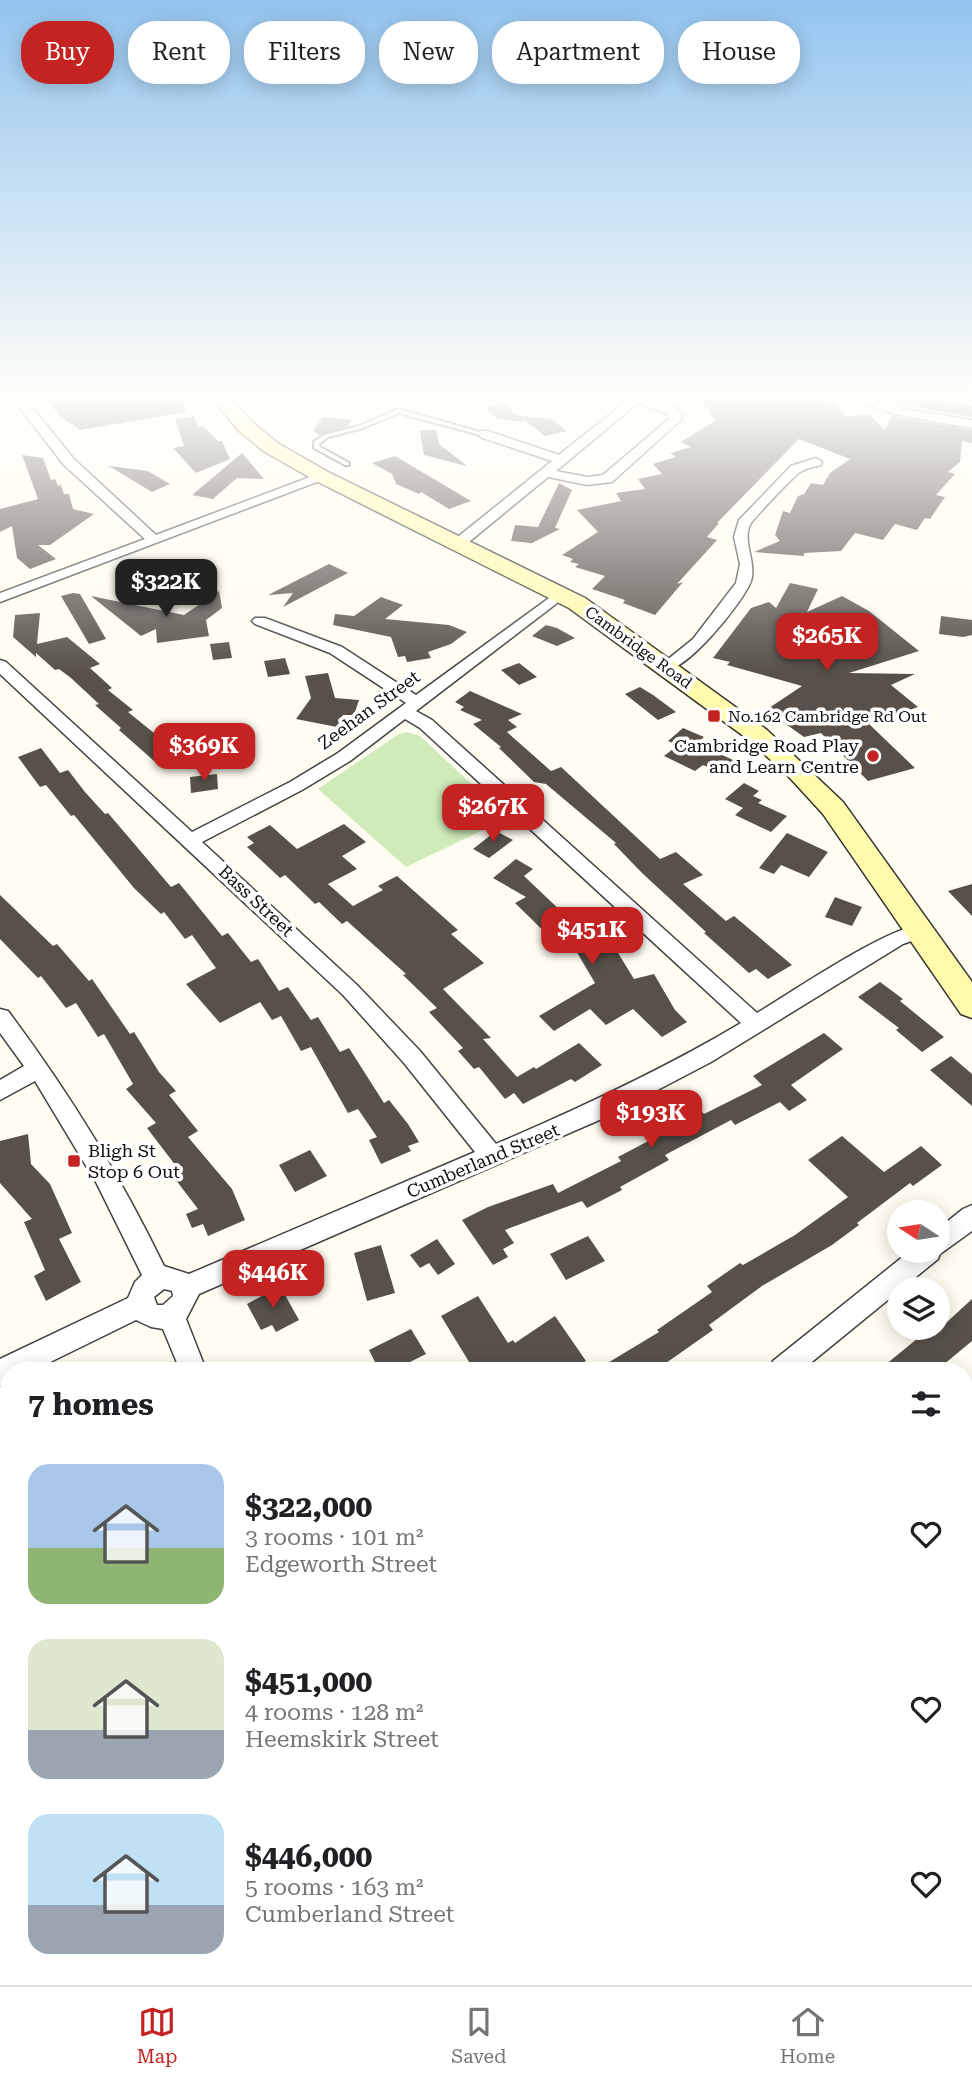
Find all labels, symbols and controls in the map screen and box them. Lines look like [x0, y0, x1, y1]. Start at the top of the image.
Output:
chip: Buy [21, 21, 114, 84]
chip: Rent [128, 21, 230, 84]
chip: Filters [244, 21, 365, 84]
chip: New [379, 21, 478, 84]
chip: Apartment [492, 21, 664, 84]
chip: House [678, 21, 800, 84]
pin: $322K [117, 560, 215, 619]
text: $322K [131, 568, 201, 595]
street label: Cambridge Road [582, 602, 696, 693]
pin: $265K [778, 614, 876, 673]
text: $265K [792, 622, 862, 649]
street label: Zeehan Street [314, 666, 424, 753]
place label: No.162 Cambridge Rd Out [728, 707, 927, 726]
marker: No.162 Cambridge Rd Out [706, 708, 722, 724]
pin: $369K [155, 724, 253, 783]
text: $369K [169, 732, 239, 759]
place label: Cambridge Road Play and Learn Centre [674, 735, 859, 777]
marker: Cambridge Road Play and Learn Centre [865, 748, 881, 764]
pin: $267K [444, 784, 542, 844]
text: $267K [458, 793, 528, 820]
street label: Bass Street [214, 861, 298, 941]
pin: $451K [543, 908, 641, 967]
text: $451K [557, 916, 627, 943]
pin: $193K [602, 1090, 700, 1150]
text: $193K [616, 1099, 686, 1126]
street label: Cumberland Street [403, 1119, 563, 1202]
place label: Bligh St Stop 6 Out [88, 1140, 180, 1182]
marker: Bligh St Stop 6 Out [66, 1153, 82, 1169]
north arrow [887, 1200, 950, 1264]
map controls [887, 1200, 950, 1340]
pin: $446K [224, 1250, 322, 1310]
text: $446K [238, 1259, 308, 1286]
button: layers [887, 1277, 950, 1340]
icon: filters [907, 1385, 945, 1423]
text: 7 homes [28, 1387, 154, 1422]
text: $322,000 [245, 1489, 372, 1524]
icon: home [84, 1492, 168, 1576]
icon: heart [907, 1515, 945, 1553]
text: 3 rooms · 101 m² [245, 1524, 423, 1551]
text: Edgeworth Street [245, 1551, 437, 1578]
text: $451,000 [245, 1664, 372, 1699]
icon: home [84, 1667, 168, 1751]
icon: heart [907, 1690, 945, 1728]
text: 4 rooms · 128 m² [245, 1699, 423, 1726]
text: Heemskirk Street [245, 1726, 439, 1753]
text: $446,000 [245, 1839, 372, 1874]
icon: home [84, 1842, 168, 1926]
icon: heart [907, 1865, 945, 1903]
text: 5 rooms · 163 m² [245, 1874, 423, 1901]
text: Cumberland Street [245, 1901, 454, 1928]
tab: Map [137, 2003, 178, 2068]
tab: Saved [451, 2003, 506, 2068]
tab: Home [780, 2003, 835, 2068]

